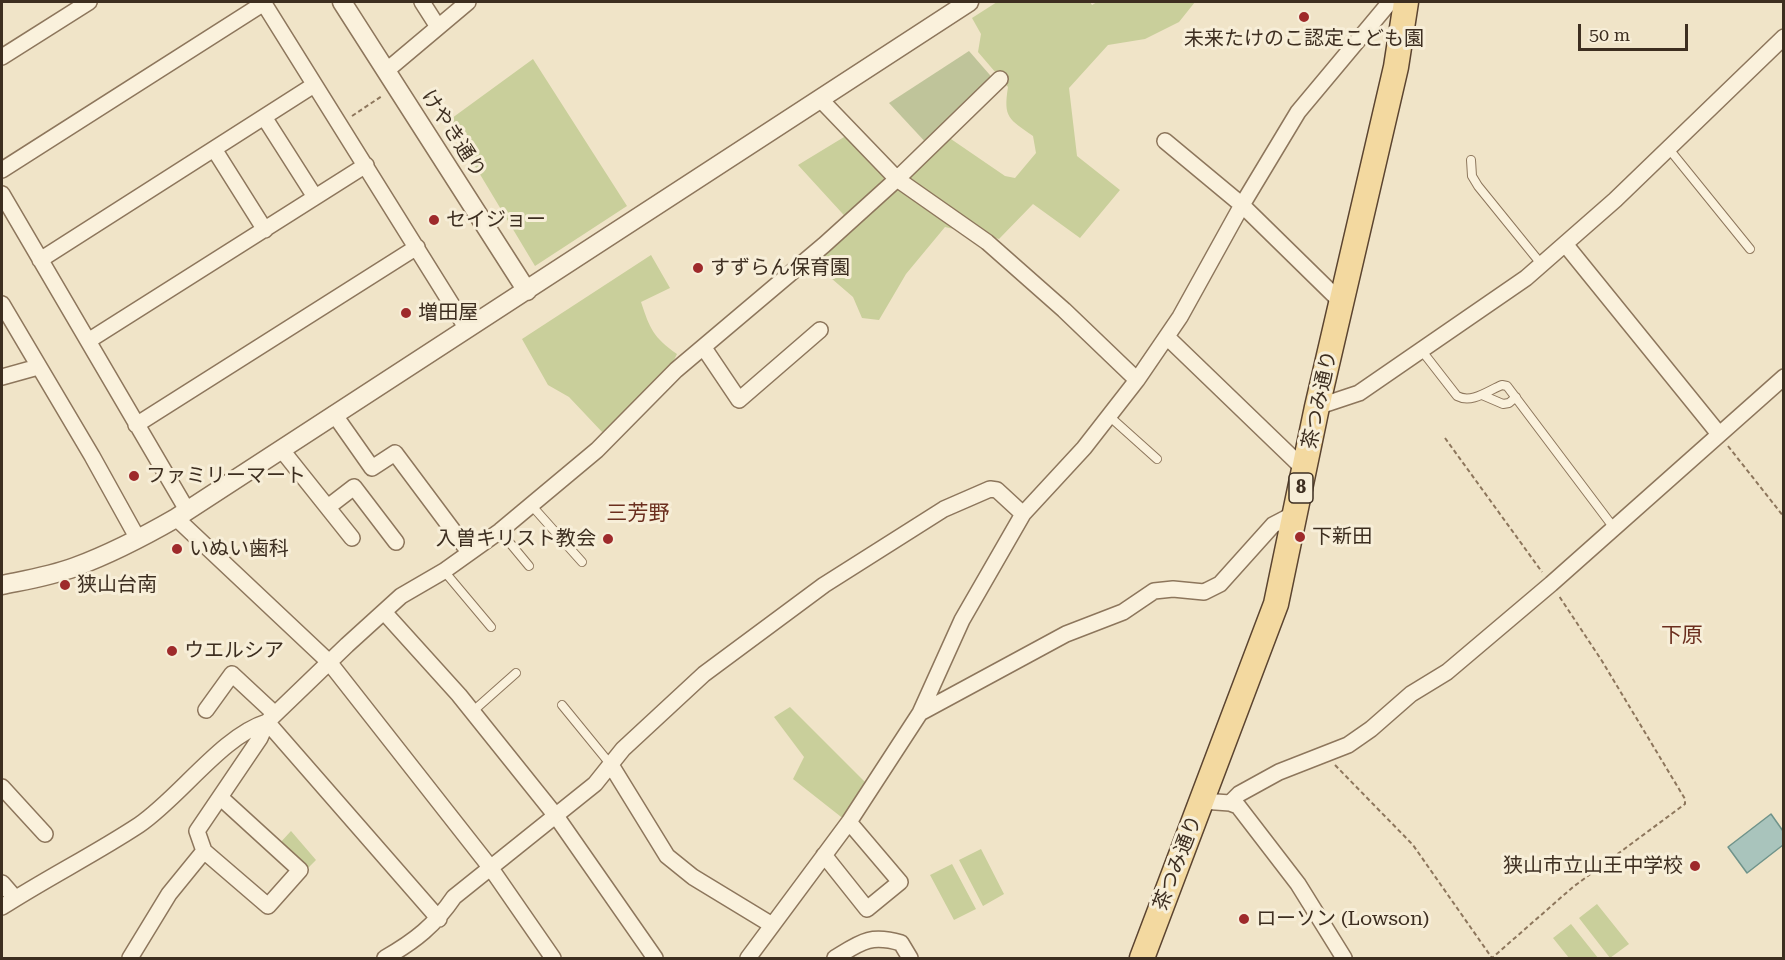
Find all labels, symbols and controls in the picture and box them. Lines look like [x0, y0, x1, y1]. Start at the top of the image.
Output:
marker: 未来たけのこ認定こども園 [1297, 10, 1311, 24]
scale bar [1581, 12, 1690, 50]
text: 50 m [1589, 24, 1630, 45]
place label: 未来たけのこ認定こども園 [1184, 27, 1424, 51]
street label: けやき通り [416, 86, 490, 182]
place label: セイジョー [446, 208, 546, 232]
marker: セイジョー [427, 213, 441, 227]
place label: すずらん保育園 [710, 256, 850, 280]
marker: すずらん保育園 [691, 261, 705, 275]
place label: 増田屋 [418, 301, 478, 325]
marker: 増田屋 [399, 306, 413, 320]
street label: 茶つみ通り [1298, 349, 1342, 451]
place label: ファミリーマート [146, 464, 306, 488]
marker: ファミリーマート [127, 469, 141, 483]
road number: 8 [1289, 473, 1313, 503]
district label: 三芳野 [607, 501, 669, 527]
place label: 下新田 [1312, 525, 1372, 549]
place label: 入曽キリスト教会 [436, 527, 596, 551]
marker: 下新田 [1293, 530, 1307, 544]
marker: 入曽キリスト教会 [601, 532, 615, 546]
place label: いぬい歯科 [189, 537, 289, 561]
marker: いぬい歯科 [170, 542, 184, 556]
place label: 狭山台南 [77, 573, 157, 597]
marker: 狭山台南 [58, 578, 72, 592]
district label: 下原 [1661, 623, 1703, 649]
place label: ウエルシア [184, 639, 284, 663]
marker: ウエルシア [165, 644, 179, 658]
street label: 茶つみ通り [1149, 812, 1207, 914]
place label: 狭山市立山王中学校 [1503, 854, 1683, 878]
marker: 狭山市立山王中学校 [1688, 859, 1702, 873]
place label: ローソン (Lowson) [1256, 907, 1429, 931]
marker: ローソン (Lowson) [1237, 912, 1251, 926]

